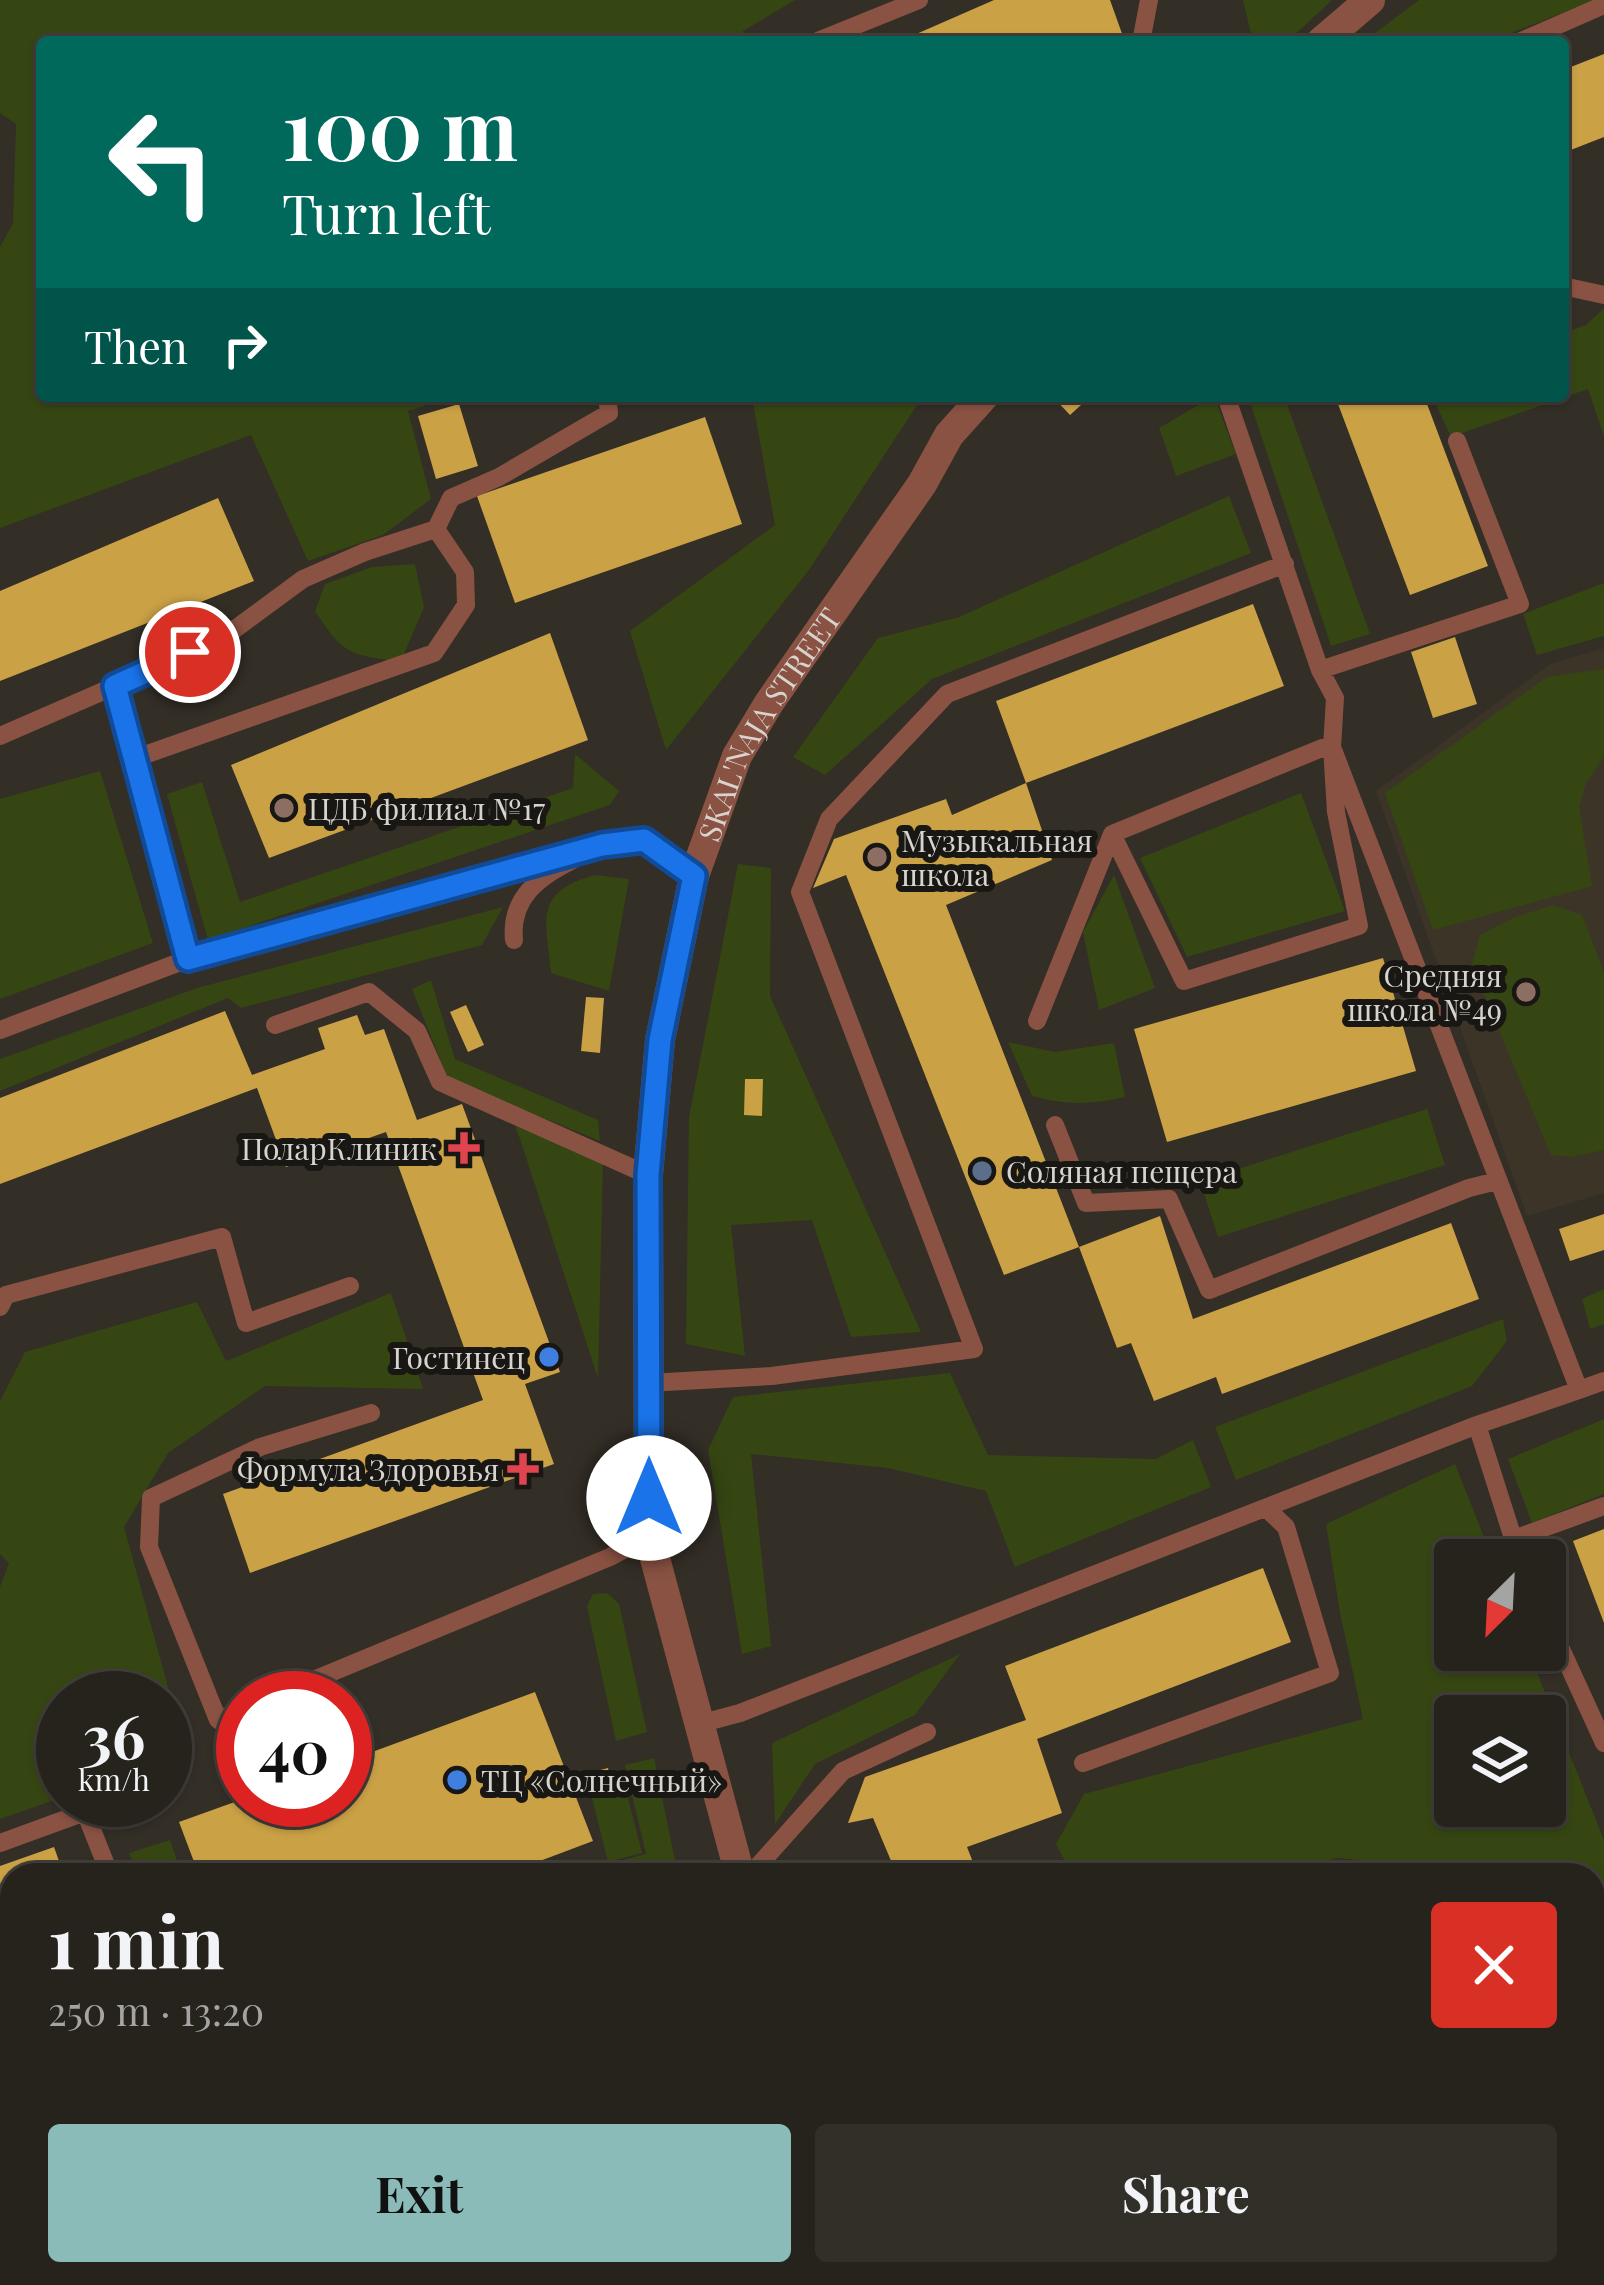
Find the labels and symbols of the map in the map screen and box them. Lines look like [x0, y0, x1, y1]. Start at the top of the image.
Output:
street label: SKAL'NAJA STREET [688, 600, 850, 846]
pin [139, 601, 241, 703]
place label: ЦДБ филиал №17 [308, 788, 545, 828]
marker: ЦДБ филиал №17 [271, 795, 297, 821]
place label: Музыкальная школа [901, 820, 1093, 894]
marker: Музыкальная школа [864, 844, 890, 870]
place label: Средняя школа №49 [1347, 955, 1502, 1029]
marker: Средняя школа №49 [1513, 979, 1539, 1005]
place label: ПоларКлиник [241, 1128, 437, 1168]
marker: ПоларКлиник [448, 1132, 480, 1164]
place label: Соляная пещера [1006, 1151, 1237, 1191]
marker: Соляная пещера [969, 1158, 995, 1184]
place label: Гостинец [392, 1337, 525, 1377]
marker: Гостинец [536, 1344, 562, 1370]
position arrow [586, 1435, 712, 1561]
place label: Формула Здоровья [237, 1449, 499, 1489]
marker: Формула Здоровья [510, 1456, 536, 1482]
north arrow [1434, 1539, 1566, 1671]
speed limit sign: 40 [216, 1671, 372, 1827]
place label: ТЦ «Солнечный» [481, 1760, 722, 1800]
marker: ТЦ «Солнечный» [444, 1767, 470, 1793]

